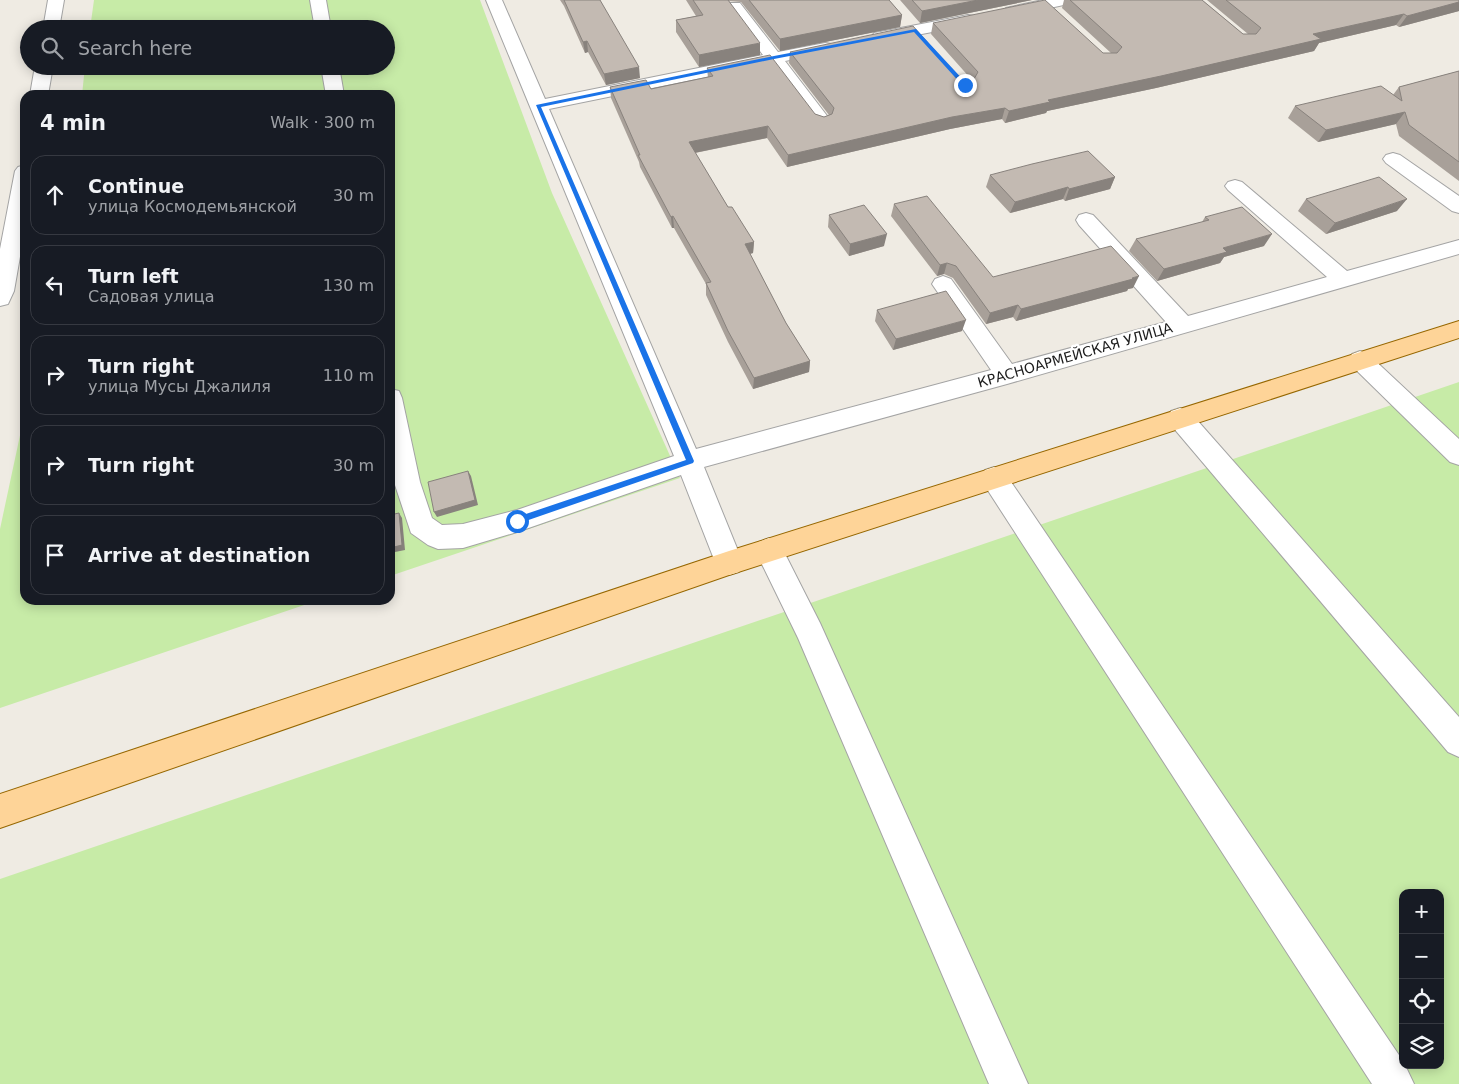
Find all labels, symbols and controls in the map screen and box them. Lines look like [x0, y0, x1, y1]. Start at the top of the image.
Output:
search box [20, 20, 395, 75]
icon: search [38, 34, 66, 62]
text: Search here [78, 37, 192, 59]
route end [954, 74, 977, 97]
text: 4 min [40, 111, 106, 135]
text: Walk · 300 m [270, 113, 375, 132]
text: Continue [88, 175, 184, 197]
icon: ahead [41, 181, 69, 209]
text: 30 m [333, 186, 374, 205]
text: улица Космодемьянской [88, 197, 297, 216]
text: Turn left [88, 265, 179, 287]
icon: left [41, 271, 69, 299]
text: 130 m [323, 276, 374, 295]
text: Садовая улица [88, 287, 215, 306]
street label: КРАСНОАРМЕЙСКАЯ УЛИЦА [975, 318, 1175, 391]
text: Turn right [88, 355, 194, 377]
icon: right [41, 361, 69, 389]
text: 110 m [323, 366, 374, 385]
text: улица Мусы Джалиля [88, 377, 271, 396]
icon: right [41, 451, 69, 479]
text: Turn right [88, 454, 194, 476]
text: 30 m [333, 456, 374, 475]
route start [506, 510, 529, 533]
icon: arrive [41, 541, 69, 569]
text: Arrive at destination [88, 544, 310, 566]
map controls [1399, 889, 1444, 1069]
button: + [1399, 889, 1444, 934]
button: − [1399, 934, 1444, 979]
button: locate [1399, 979, 1444, 1024]
button: layers [1399, 1024, 1444, 1069]

